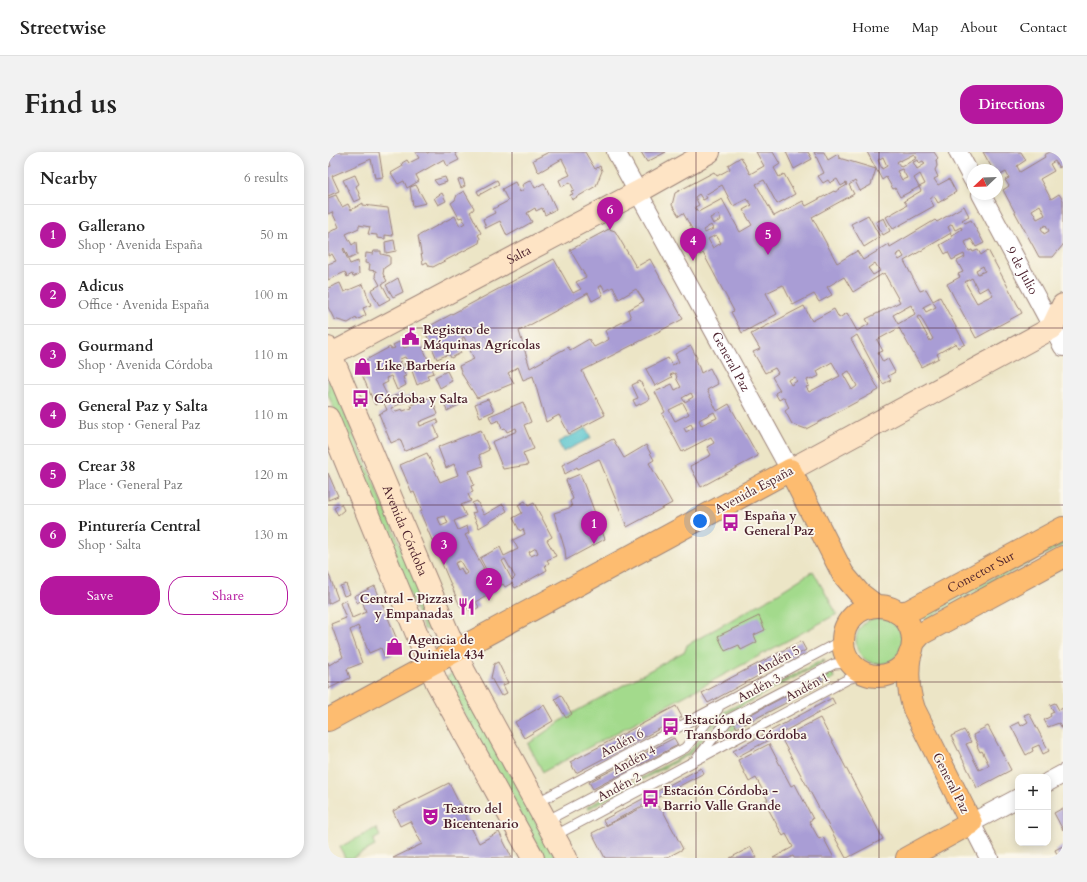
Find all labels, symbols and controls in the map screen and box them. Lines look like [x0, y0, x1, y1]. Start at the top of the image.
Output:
text: Streetwise [20, 15, 107, 41]
text: Home [852, 18, 890, 37]
text: Map [912, 18, 938, 37]
text: About [960, 18, 997, 37]
text: Contact [1019, 18, 1067, 37]
text: Find us [24, 85, 117, 123]
button: Directions [960, 85, 1063, 124]
north arrow [967, 164, 1003, 200]
text: Nearby [40, 167, 97, 190]
text: 6 results [244, 169, 288, 187]
pin: 6 [597, 197, 623, 230]
text: Gallerano [78, 216, 145, 236]
pin: 5 [755, 222, 781, 255]
text: 1 [50, 226, 56, 244]
text: 50 m [260, 226, 288, 244]
pin: 4 [680, 228, 706, 261]
text: Shop · Avenida España [78, 236, 203, 254]
street label: Salta [504, 241, 535, 269]
street label: 9 de Julio [1002, 243, 1042, 298]
text: Adicus [78, 276, 124, 296]
text: 2 [50, 286, 56, 304]
text: 100 m [254, 286, 288, 304]
text: Office · Avenida España [78, 296, 209, 314]
place label: Registro de Máquinas Agrícolas [423, 321, 540, 354]
public building icon: Registro de Máquinas Agrícolas [400, 327, 420, 347]
street label: General Paz [707, 328, 755, 395]
text: Gourmand [78, 336, 153, 356]
text: 3 [50, 346, 56, 364]
text: 110 m [254, 346, 288, 364]
text: Shop · Avenida Córdoba [78, 356, 213, 374]
shop icon: Like Barbería [353, 356, 373, 376]
place label: Like Barbería [376, 357, 456, 375]
bus stop icon: Córdoba y Salta [351, 389, 371, 409]
place label: Córdoba y Salta [374, 390, 469, 408]
text: General Paz y Salta [78, 396, 208, 416]
text: 4 [50, 406, 56, 424]
text: 110 m [254, 406, 288, 424]
text: Bus stop · General Paz [78, 416, 200, 434]
text: Crear 38 [78, 456, 136, 476]
street label: Avenida España [711, 462, 797, 518]
text: 5 [50, 466, 56, 484]
text: 120 m [254, 466, 288, 484]
text: Place · General Paz [78, 476, 182, 494]
street label: Avenida Córdoba [378, 482, 432, 579]
place label: España y General Paz [744, 507, 815, 540]
pin: 1 [581, 511, 607, 544]
your location [690, 511, 710, 531]
bus stop icon: España y General Paz [721, 513, 741, 533]
text: Pinturería Central [78, 516, 201, 536]
text: 6 [50, 526, 56, 544]
text: 130 m [254, 526, 288, 544]
pin: 3 [431, 532, 457, 565]
text: Shop · Salta [78, 536, 141, 554]
street label: Conector Sur [944, 547, 1018, 598]
pin: 2 [476, 568, 502, 601]
button: Save [40, 576, 160, 615]
button: Share [168, 576, 288, 615]
place label: Central - Pizzas y Empanadas [360, 590, 453, 623]
restaurant icon: Central - Pizzas y Empanadas [456, 596, 476, 616]
place label: Agencia de Quiniela 434 [408, 631, 484, 664]
shop icon: Agencia de Quiniela 434 [385, 637, 405, 657]
street label: Andén 5 [753, 641, 803, 679]
street label: Andén 1 [782, 668, 832, 706]
street label: Andén 3 [734, 669, 784, 707]
place label: Estación de Transbordo Córdoba [684, 711, 807, 744]
bus stop icon: Estación de Transbordo Córdoba [661, 717, 681, 737]
street label: Andén 6 [597, 724, 647, 762]
street label: Andén 4 [609, 741, 659, 779]
street label: General Paz [928, 750, 974, 817]
street label: Andén 2 [594, 768, 644, 806]
map controls [1015, 774, 1051, 846]
button: + [1015, 774, 1051, 810]
place label: Estación Córdoba - Barrio Valle Grande [663, 782, 781, 815]
bus stop icon: Estación Córdoba - Barrio Valle Grande [640, 788, 660, 808]
place label: Teatro del Bicentenario [443, 800, 519, 833]
theatre icon: Teatro del Bicentenario [420, 806, 440, 826]
button: − [1015, 810, 1051, 846]

